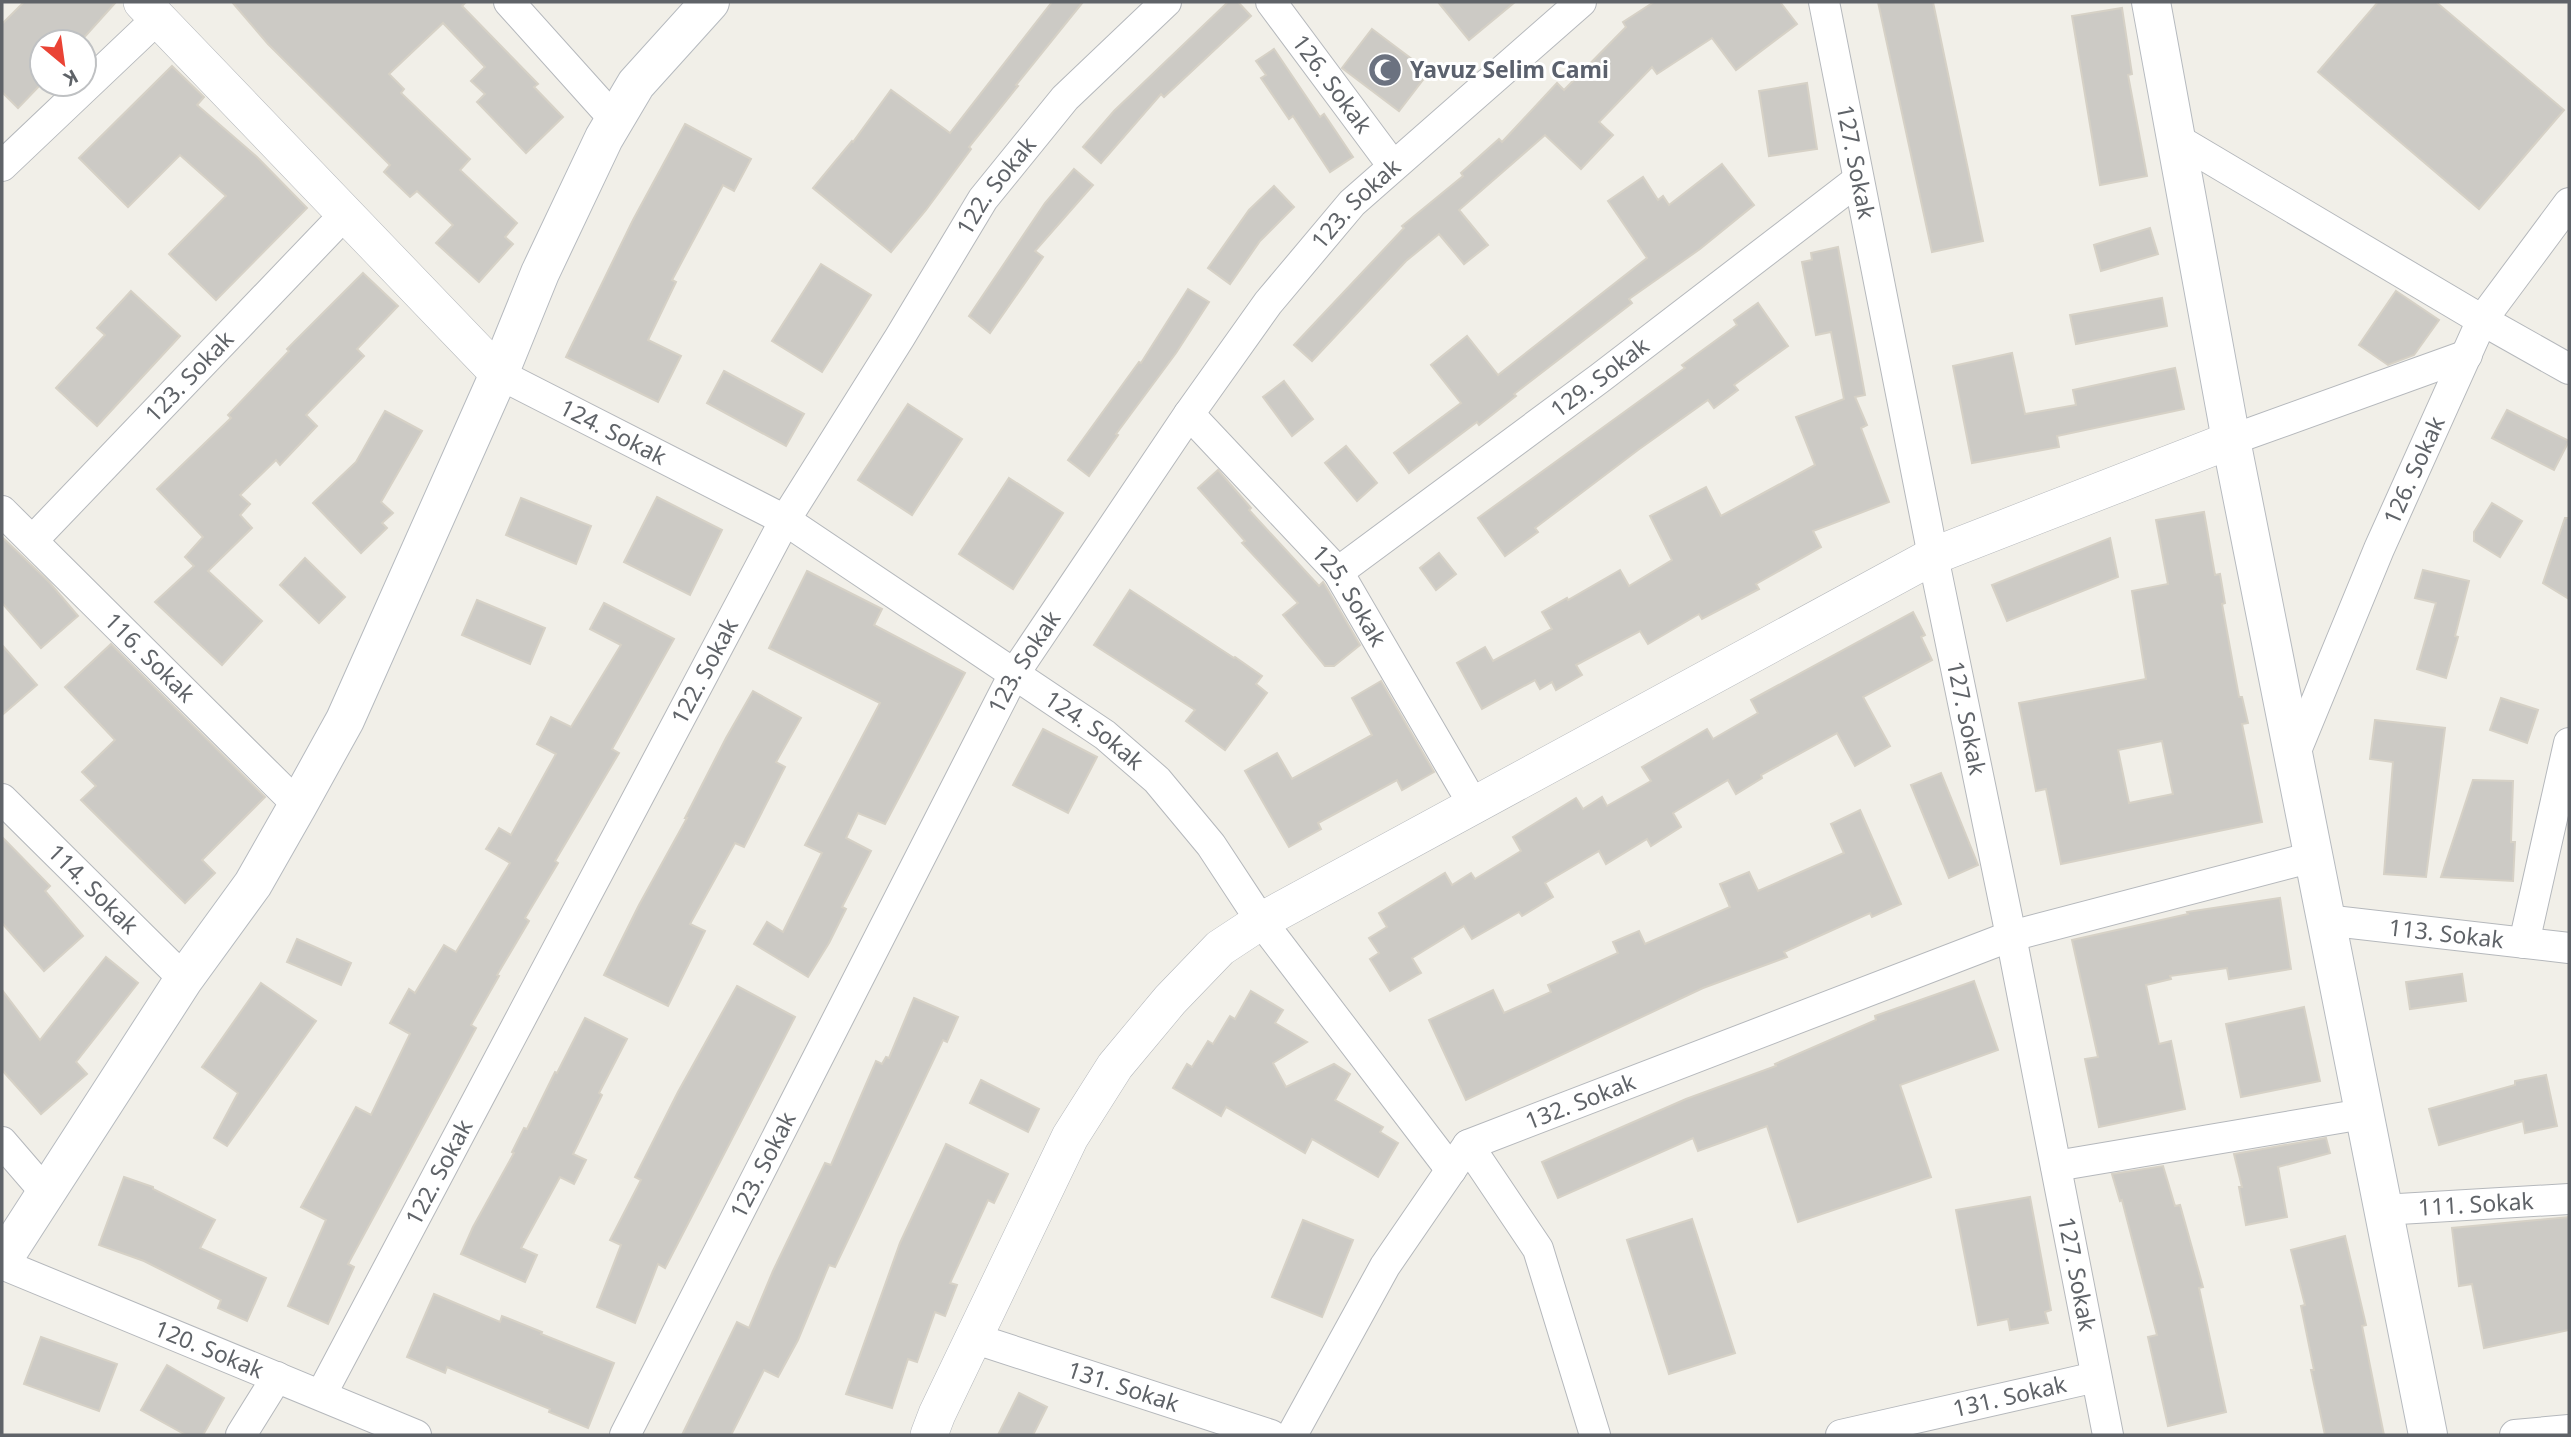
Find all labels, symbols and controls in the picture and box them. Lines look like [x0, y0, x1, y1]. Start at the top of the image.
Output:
street label: 126. Sokak [1285, 27, 1380, 140]
north arrow [28, 28, 98, 98]
mosque icon: Yavuz Selim Cami [1366, 51, 1404, 89]
place label: Yavuz Selim Cami [1410, 53, 1609, 85]
text: K [59, 63, 83, 92]
street label: 127. Sokak [1830, 102, 1883, 222]
street label: 122. Sokak [948, 129, 1043, 241]
street label: 123. Sokak [1303, 150, 1407, 255]
street label: 123. Sokak [137, 323, 241, 429]
street label: 129. Sokak [1543, 329, 1656, 424]
street label: 124. Sokak [555, 391, 673, 472]
street label: 126. Sokak [2375, 410, 2452, 529]
street label: 125. Sokak [1305, 537, 1395, 652]
street label: 123. Sokak [980, 603, 1068, 719]
street label: 116. Sokak [98, 605, 203, 709]
street label: 122. Sokak [663, 612, 745, 730]
street label: 127. Sokak [1940, 658, 1995, 778]
street label: 124. Sokak [1039, 682, 1152, 777]
street label: 114. Sokak [41, 836, 147, 941]
street label: 113. Sokak [2387, 910, 2506, 955]
street label: 132. Sokak [1520, 1065, 1640, 1137]
street label: 123. Sokak [721, 1105, 803, 1224]
street label: 122. Sokak [397, 1113, 480, 1230]
street label: 111. Sokak [2417, 1184, 2535, 1223]
street label: 127. Sokak [2051, 1214, 2105, 1334]
street label: 120. Sokak [150, 1312, 270, 1386]
street label: 131. Sokak [1064, 1353, 1184, 1419]
street label: 131. Sokak [1950, 1367, 2070, 1424]

